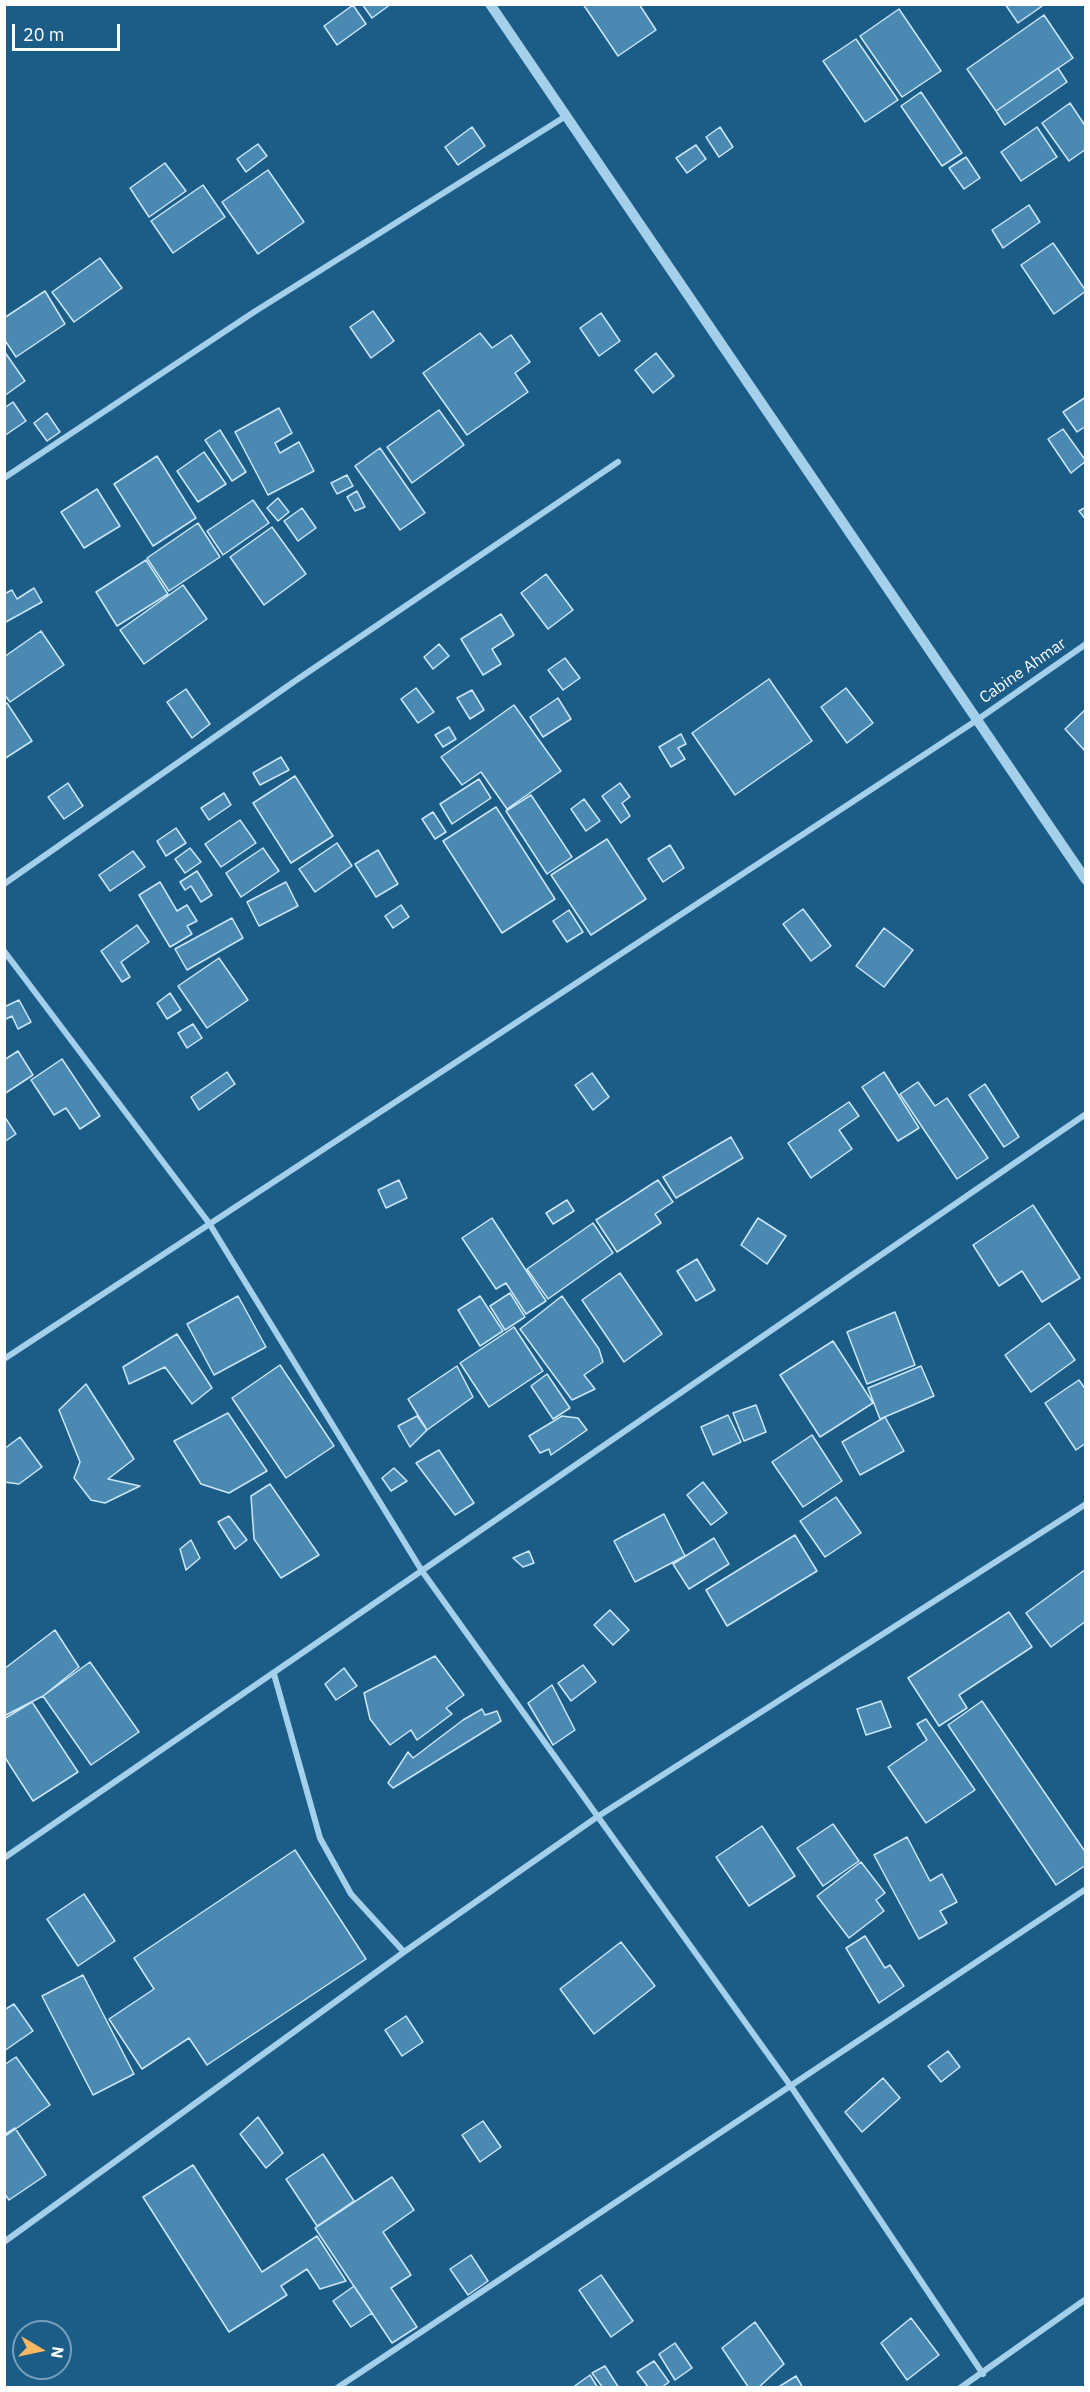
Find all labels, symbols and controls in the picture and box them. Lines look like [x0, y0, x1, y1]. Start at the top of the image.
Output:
scale bar [15, 12, 123, 50]
text: 20 m [23, 23, 65, 46]
street label: Cabine Ahmar [976, 634, 1070, 708]
north arrow [12, 2320, 72, 2380]
text: N [47, 2345, 69, 2360]

